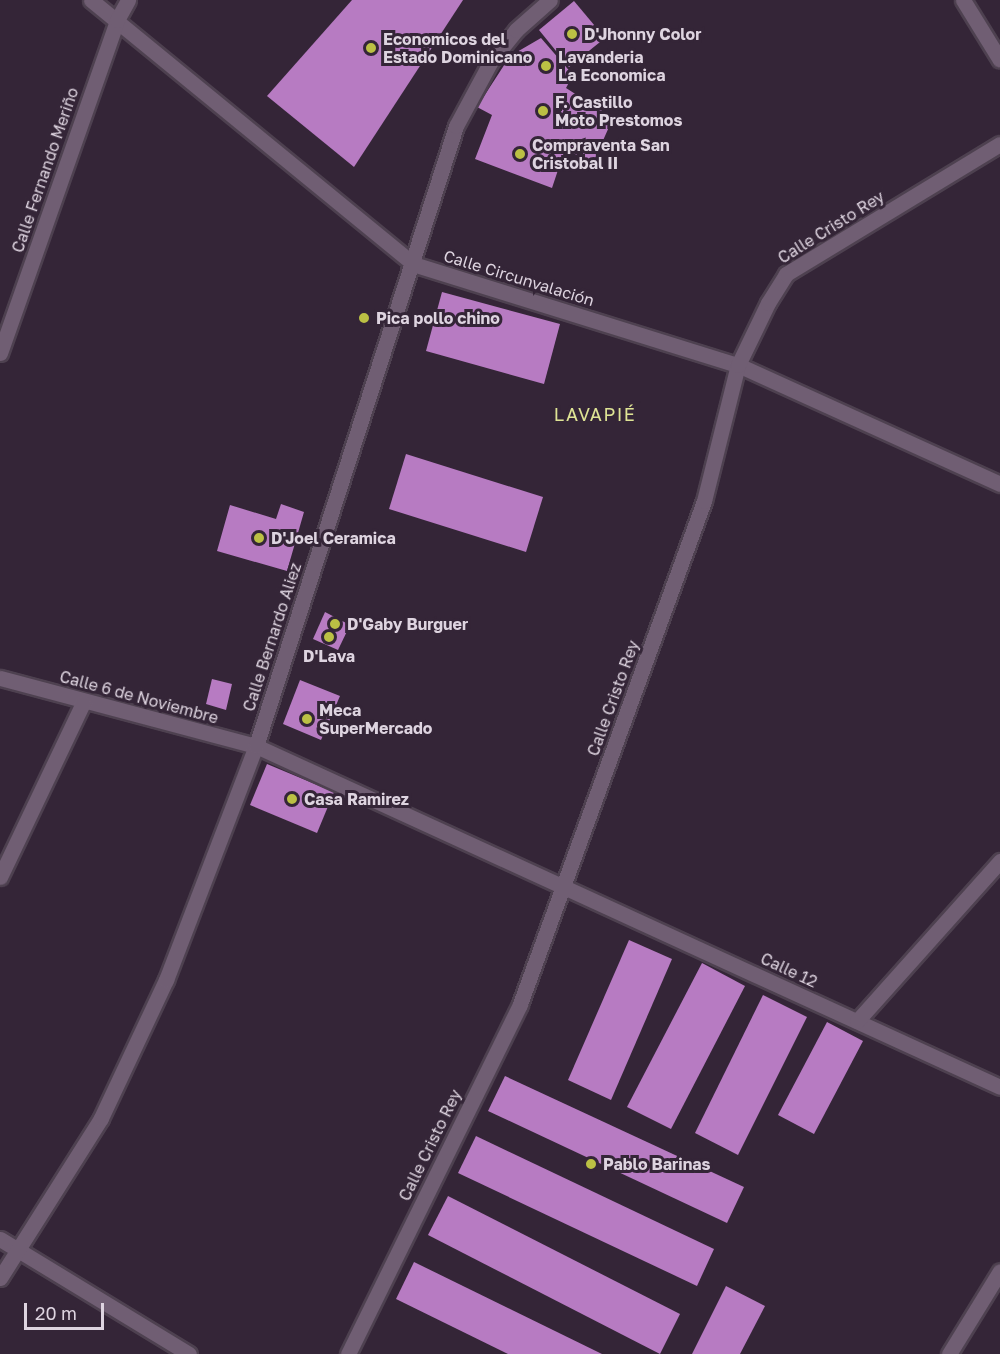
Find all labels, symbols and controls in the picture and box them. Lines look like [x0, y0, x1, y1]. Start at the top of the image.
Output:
place label: D'Jhonny Color [584, 24, 701, 44]
marker: D'Jhonny Color [565, 27, 579, 41]
place label: Economicos del Estado Dominicano [383, 29, 532, 67]
marker: Economicos del Estado Dominicano [364, 41, 378, 55]
place label: Lavanderia La Economica [558, 47, 665, 85]
marker: Lavanderia La Economica [539, 59, 553, 73]
street label: Calle Fernando Meriño [8, 85, 82, 255]
place label: F. Castillo Moto Prestomos [555, 92, 682, 130]
marker: F. Castillo Moto Prestomos [536, 104, 550, 118]
place label: Compraventa San Cristobal II [532, 135, 670, 173]
marker: Compraventa San Cristobal II [513, 147, 527, 161]
street label: Calle Cristo Rey [774, 187, 888, 267]
street label: Calle Circunvalación [441, 246, 597, 310]
place label: Pica pollo chino [376, 308, 500, 328]
marker: Pica pollo chino [357, 311, 371, 325]
district label: LAVAPIÉ [554, 403, 636, 425]
place label: D'Joel Ceramica [271, 528, 396, 548]
marker: D'Joel Ceramica [252, 531, 266, 545]
street label: Calle Bernardo Aliez [239, 560, 305, 714]
place label: D'Gaby Burguer [347, 614, 468, 634]
marker: D'Gaby Burguer [328, 617, 342, 631]
marker: D'Lava [322, 630, 336, 644]
street label: Calle Cristo Rey [583, 637, 643, 759]
place label: D'Lava [303, 646, 355, 666]
street label: Calle 6 de Noviembre [58, 667, 220, 727]
place label: Meca SuperMercado [319, 700, 432, 738]
marker: Meca SuperMercado [300, 712, 314, 726]
place label: Casa Ramirez [304, 789, 409, 809]
marker: Casa Ramirez [285, 792, 299, 806]
street label: Calle 12 [758, 949, 820, 991]
street label: Calle Cristo Rey [395, 1086, 465, 1204]
place label: Pablo Barinas [603, 1154, 711, 1174]
marker: Pablo Barinas [584, 1157, 598, 1171]
scale bar [27, 1291, 106, 1329]
text: 20 m [35, 1302, 77, 1324]

